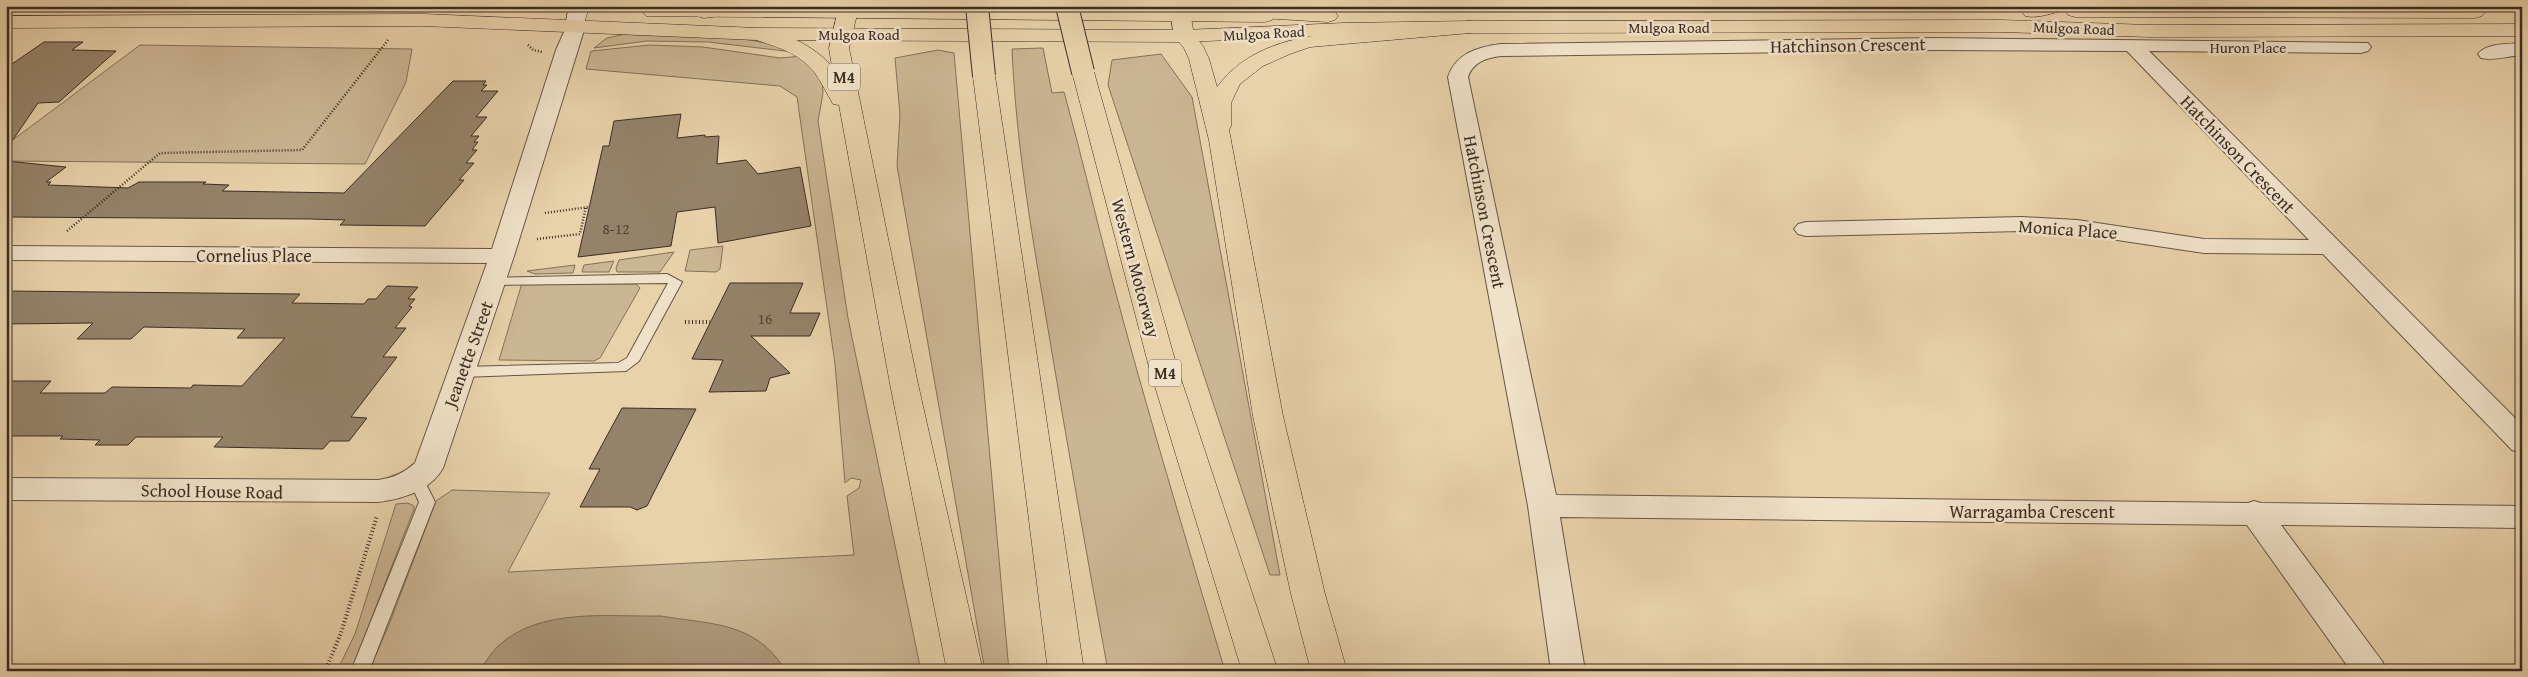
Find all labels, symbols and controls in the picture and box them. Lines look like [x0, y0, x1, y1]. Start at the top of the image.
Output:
street label: Mulgoa Road [2033, 16, 2115, 40]
street label: Mulgoa Road [1628, 17, 1710, 38]
street label: Mulgoa Road [1223, 20, 1305, 46]
street label: Mulgoa Road [818, 24, 900, 45]
street label: Hatchinson Crescent [1770, 30, 1927, 60]
street label: Huron Place [2210, 37, 2286, 58]
road number: M4 [828, 64, 860, 90]
street label: Hatchinson Crescent [2174, 89, 2302, 220]
street label: Hatchinson Crescent [1457, 133, 1513, 292]
street label: Western Motorway [1104, 195, 1168, 341]
street label: Monica Place [2018, 212, 2118, 246]
house number: 8-12 [603, 218, 629, 239]
street label: Cornelius Place [196, 242, 312, 269]
street label: Jeanette Street [436, 296, 500, 413]
house number: 16 [758, 308, 772, 329]
road number: M4 [1149, 359, 1181, 386]
street label: School House Road [141, 476, 284, 506]
street label: Warragamba Crescent [1949, 498, 2115, 525]

